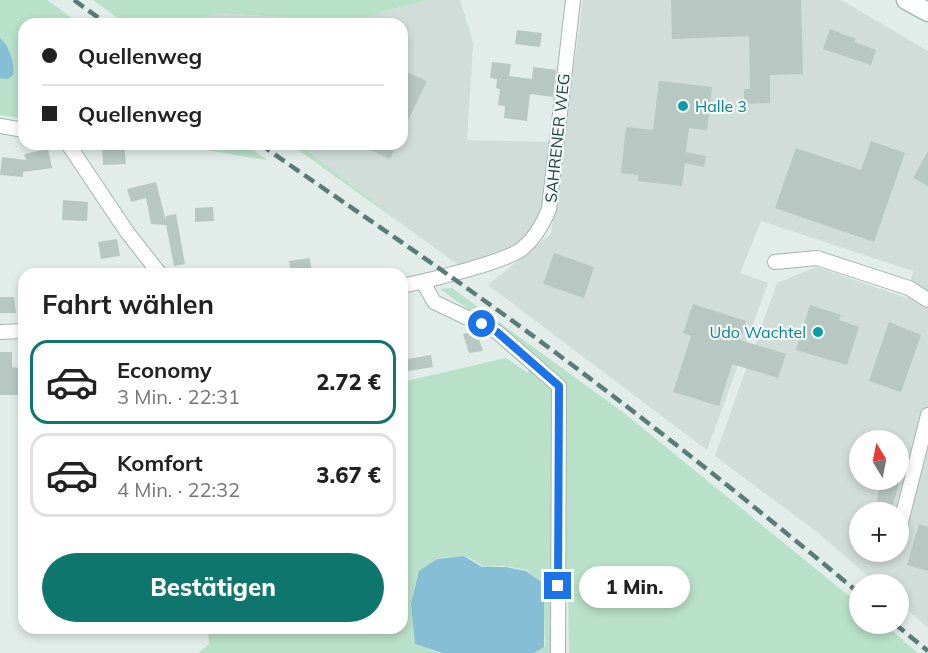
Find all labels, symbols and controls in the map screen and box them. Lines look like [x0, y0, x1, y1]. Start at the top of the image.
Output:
text: Quellenweg [78, 42, 202, 70]
street label: SAHRENER WEG [540, 72, 574, 204]
place label: Halle 3 [695, 96, 747, 116]
marker: Halle 3 [676, 99, 690, 113]
text: Quellenweg [78, 100, 202, 128]
text: Fahrt wählen [42, 287, 214, 321]
route start [468, 310, 495, 337]
place label: Udo Wachtel [710, 322, 806, 342]
marker: Udo Wachtel [811, 325, 825, 339]
icon: car [45, 355, 99, 409]
text: Economy [117, 356, 212, 384]
text: 2.72 € [316, 368, 381, 396]
text: 3 Min. · 22:31 [117, 384, 240, 409]
north arrow [849, 430, 909, 490]
map controls [849, 430, 909, 634]
icon: car [45, 448, 99, 502]
text: Komfort [117, 449, 203, 477]
text: 3.67 € [316, 461, 381, 489]
text: 4 Min. · 22:32 [117, 477, 240, 502]
button: + [849, 502, 909, 562]
button: Bestätigen [42, 553, 384, 622]
callout: 1 Min. [579, 565, 690, 607]
route end [544, 572, 571, 599]
text: 1 Min. [605, 574, 664, 599]
button: − [849, 574, 909, 634]

